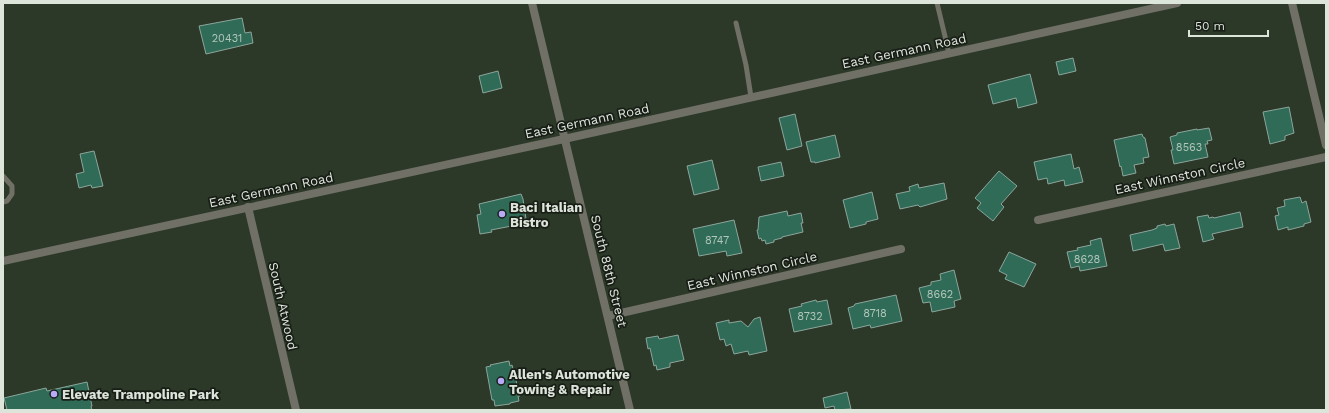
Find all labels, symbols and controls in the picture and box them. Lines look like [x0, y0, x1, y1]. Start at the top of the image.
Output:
scale bar [1189, 12, 1268, 38]
text: 50 m [1195, 19, 1225, 33]
street label: East Germann Road [841, 31, 967, 71]
house number: 20431 [212, 32, 242, 45]
street label: East Germann Road [524, 101, 650, 141]
house number: 8563 [1176, 141, 1202, 154]
street label: East Winnston Circle [1113, 155, 1247, 197]
street label: East Germann Road [208, 170, 334, 210]
place label: Baci Italian Bistro [510, 200, 582, 230]
marker: Baci Italian Bistro [497, 209, 507, 219]
street label: South 88th Street [588, 213, 630, 329]
house number: 8747 [705, 234, 729, 247]
street label: East Winnston Circle [686, 249, 818, 293]
house number: 8628 [1074, 253, 1101, 266]
street label: South Atwood [266, 261, 300, 351]
house number: 8662 [927, 288, 953, 301]
house number: 8718 [863, 307, 887, 320]
house number: 8732 [797, 310, 823, 323]
place label: Allen's Automotive Towing & Repair [509, 367, 630, 397]
marker: Allen's Automotive Towing & Repair [496, 376, 506, 386]
place label: Elevate Trampoline Park [62, 387, 220, 402]
marker: Elevate Trampoline Park [49, 389, 59, 399]

